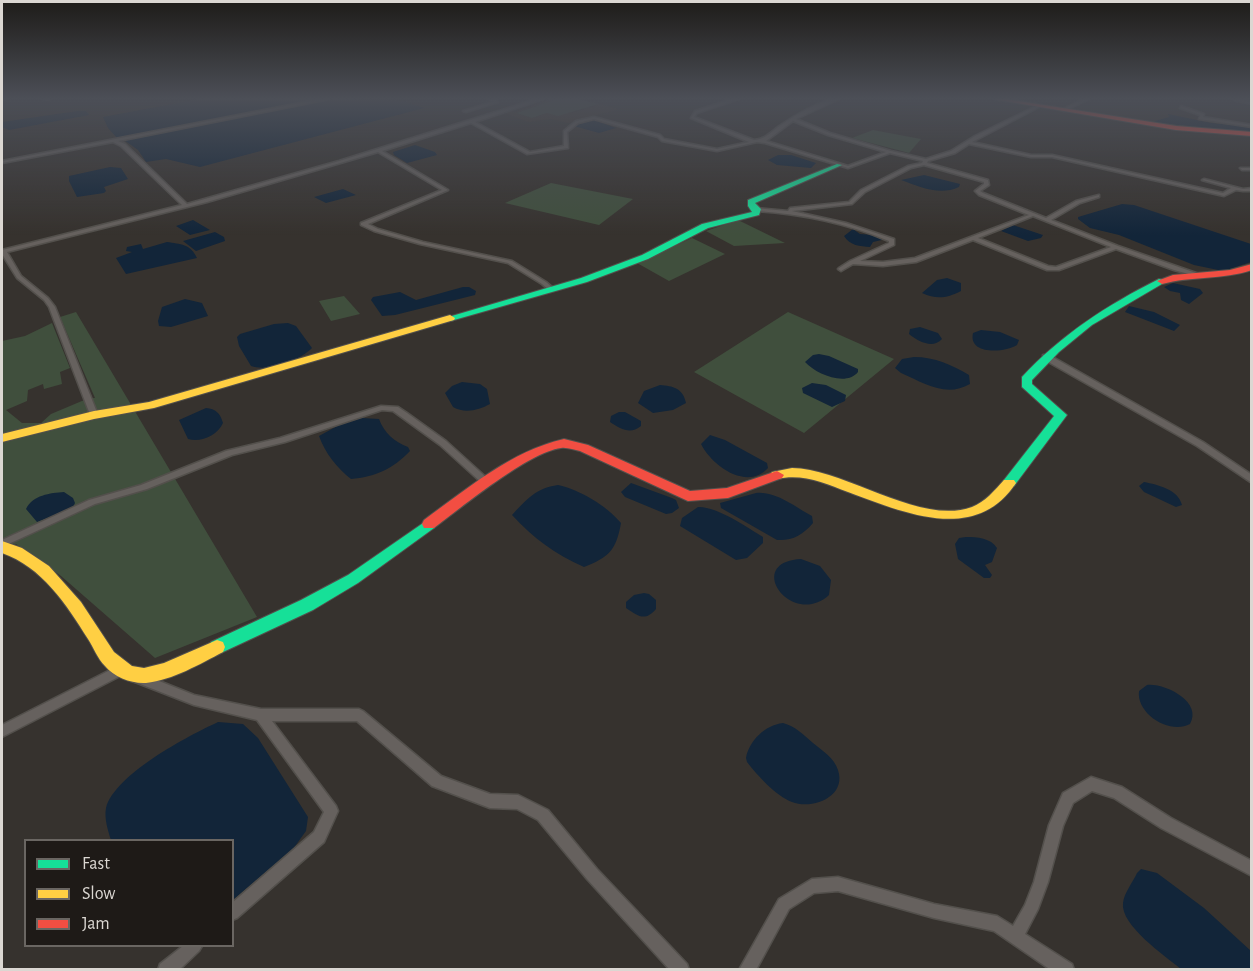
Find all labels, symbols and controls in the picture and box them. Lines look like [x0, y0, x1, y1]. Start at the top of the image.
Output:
legend [24, 839, 234, 947]
text: Fast [82, 855, 110, 873]
text: Slow [82, 885, 115, 903]
text: Jam [82, 915, 110, 933]

